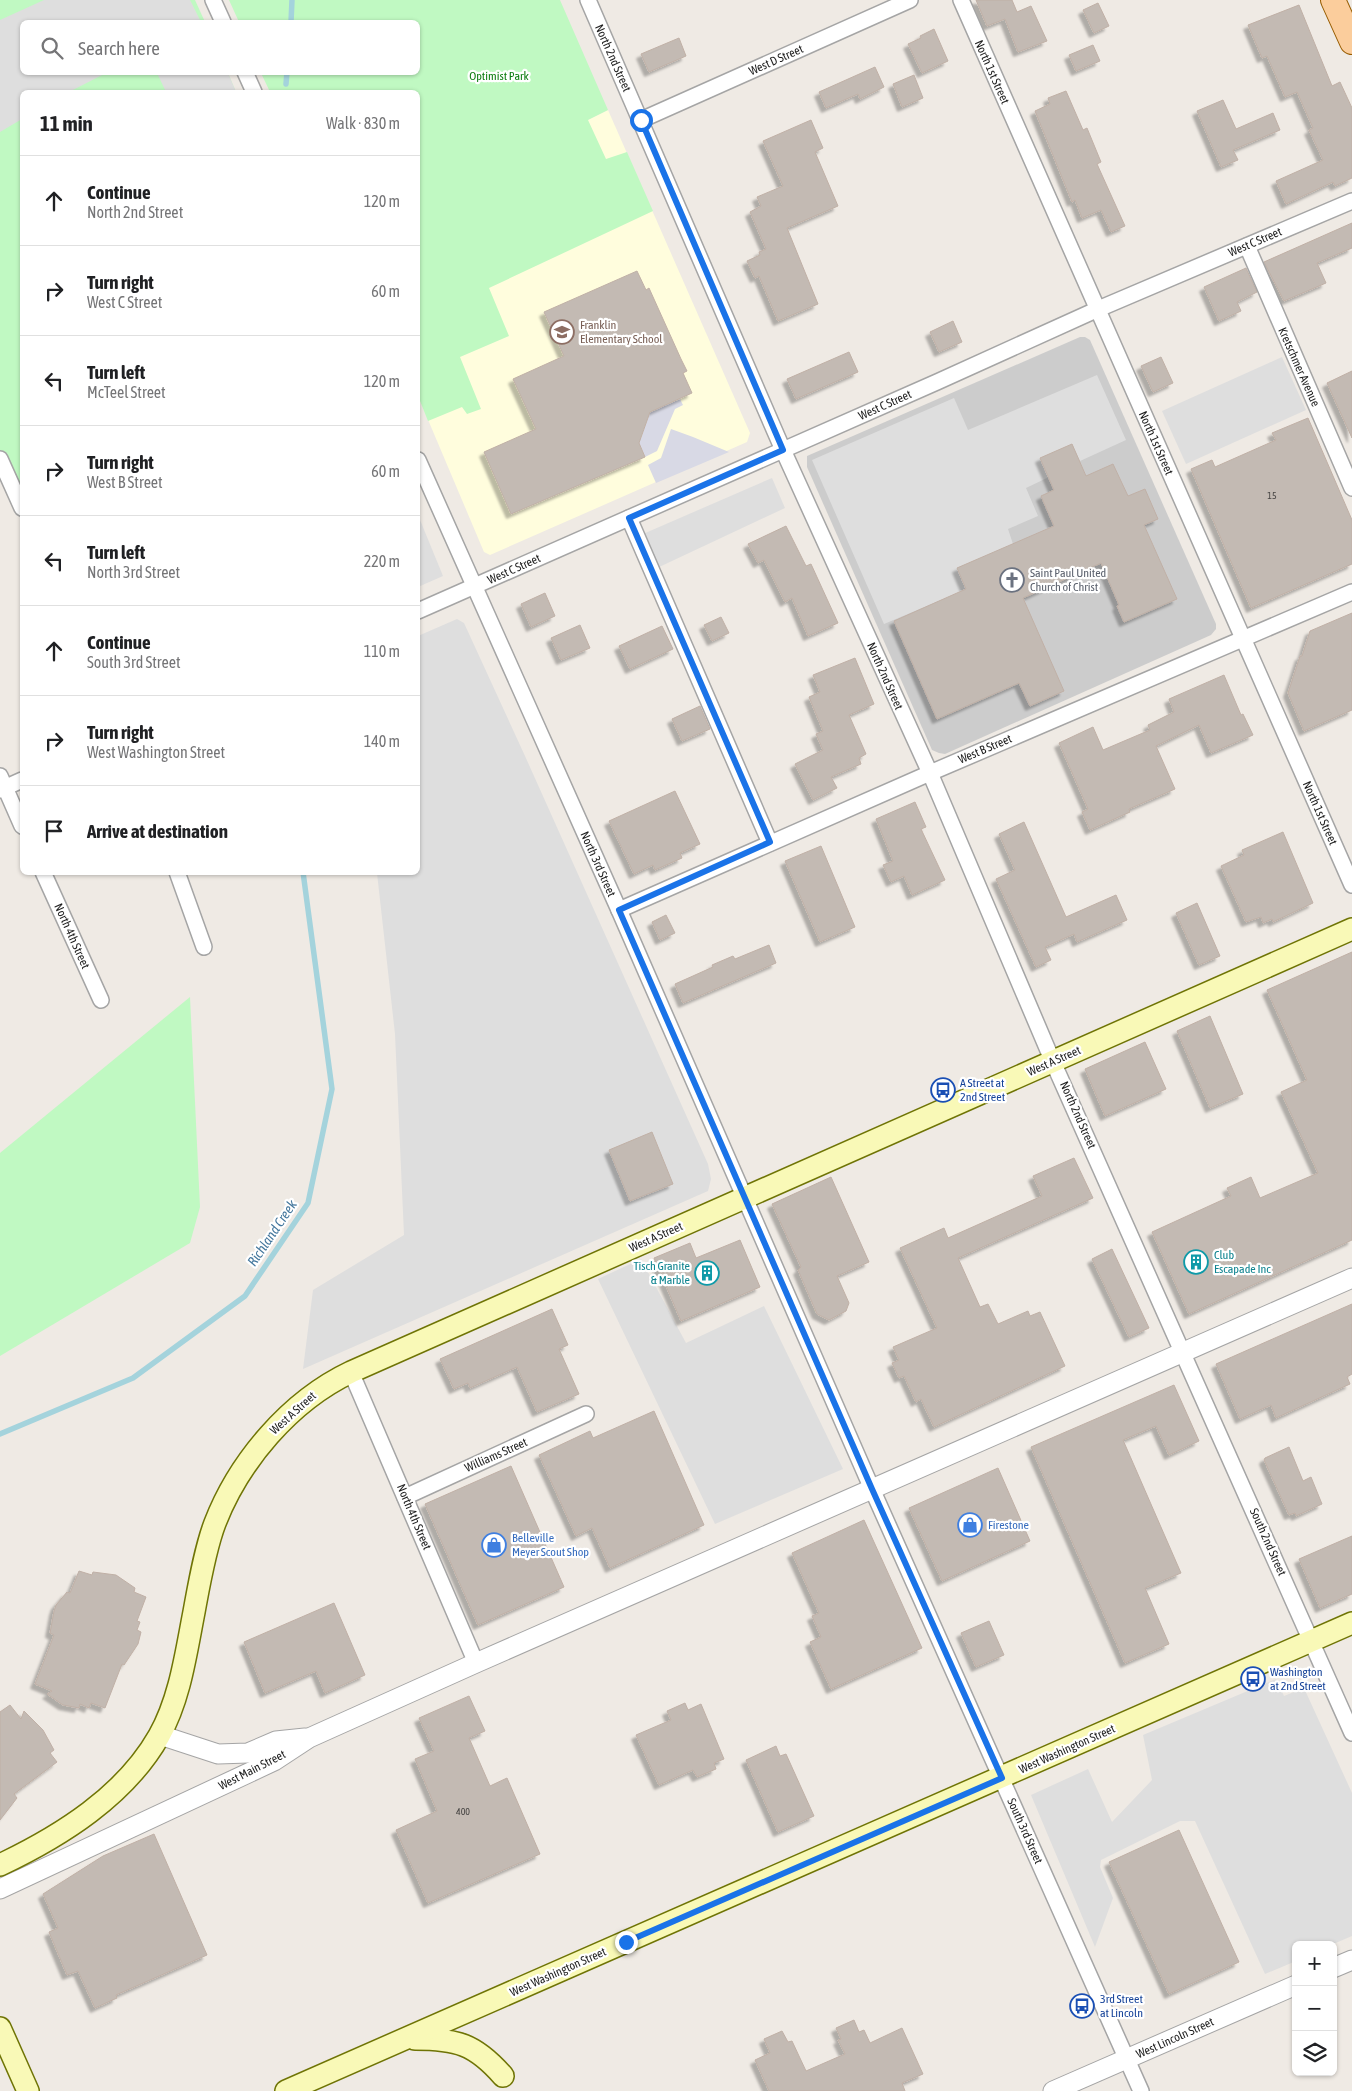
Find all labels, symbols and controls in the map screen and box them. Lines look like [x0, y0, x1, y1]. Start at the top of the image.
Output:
search box [20, 20, 420, 75]
street label: North 2nd Street [592, 22, 634, 94]
icon: search [38, 34, 66, 62]
text: Search here [78, 37, 160, 59]
street label: North 1st Street [972, 38, 1013, 107]
street label: West D Street [747, 42, 806, 78]
park label: Optimist Park [469, 69, 530, 83]
route start [630, 109, 653, 132]
text: 11 min [40, 111, 93, 135]
text: Walk · 830 m [326, 114, 400, 132]
text: Continue [87, 181, 151, 203]
icon: ahead [40, 187, 68, 215]
text: 120 m [364, 192, 400, 210]
text: North 2nd Street [87, 203, 183, 221]
street label: West C Street [1226, 224, 1284, 259]
text: Turn right [87, 271, 154, 293]
icon: right [40, 277, 68, 305]
text: 60 m [371, 282, 400, 300]
text: West C Street [87, 293, 162, 311]
place label: Franklin Elementary School [580, 318, 663, 346]
school or university icon: Franklin Elementary School [549, 319, 575, 345]
street label: Kretschmer Avenue [1275, 325, 1323, 409]
text: Turn left [87, 361, 145, 383]
icon: left [40, 367, 68, 395]
text: 120 m [364, 372, 400, 390]
text: McTeel Street [87, 383, 166, 401]
street label: West C Street [856, 387, 914, 423]
street label: North 1st Street [1136, 409, 1177, 478]
text: Turn right [87, 451, 154, 473]
icon: right [40, 457, 68, 485]
text: 60 m [371, 462, 400, 480]
text: West B Street [87, 473, 163, 491]
house number: 15 [1267, 490, 1277, 501]
text: Turn left [87, 541, 145, 563]
icon: left [40, 547, 68, 575]
street label: West C Street [485, 551, 543, 587]
text: 220 m [364, 552, 400, 570]
text: North 3rd Street [87, 563, 180, 581]
place label: Saint Paul United Church of Christ [1030, 566, 1106, 594]
church icon: Saint Paul United Church of Christ [999, 567, 1025, 593]
text: Continue [87, 631, 151, 653]
icon: ahead [40, 637, 68, 665]
street label: North 2nd Street [864, 640, 906, 712]
text: 110 m [364, 642, 400, 660]
text: South 3rd Street [87, 653, 181, 671]
text: Turn right [87, 721, 154, 743]
icon: right [40, 727, 68, 755]
street label: West B Street [956, 731, 1014, 767]
text: 140 m [364, 732, 400, 750]
text: West Washington Street [87, 743, 225, 761]
street label: North 1st Street [1300, 779, 1341, 848]
icon: arrive [40, 817, 68, 845]
text: Arrive at destination [87, 820, 228, 842]
street label: North 3rd Street [577, 829, 619, 899]
street label: North 4th Street [51, 901, 93, 971]
street label: West A Street [1025, 1043, 1083, 1079]
place label: A Street at 2nd Street [960, 1076, 1006, 1104]
bus stop icon: A Street at 2nd Street [930, 1077, 956, 1103]
street label: North 2nd Street [1057, 1079, 1099, 1151]
water label: Richland Creek [244, 1196, 300, 1269]
street label: West A Street [627, 1219, 685, 1255]
place label: Club Escapade Inc [1214, 1248, 1271, 1276]
building icon: Club Escapade Inc [1183, 1249, 1209, 1275]
place label: Tisch Granite & Marble [633, 1259, 690, 1287]
building icon: Tisch Granite & Marble [694, 1260, 720, 1286]
street label: West A Street [267, 1388, 319, 1437]
street label: Williams Street [463, 1435, 530, 1475]
street label: North 4th Street [394, 1482, 434, 1552]
street label: South 2nd Street [1247, 1506, 1289, 1578]
shop icon: Firestone [957, 1512, 983, 1538]
place label: Firestone [988, 1518, 1029, 1532]
place label: Belleville Meyer Scout Shop [512, 1531, 589, 1559]
shop icon: Belleville Meyer Scout Shop [481, 1532, 507, 1558]
place label: Washington at 2nd Street [1270, 1665, 1326, 1693]
bus stop icon: Washington at 2nd Street [1240, 1666, 1266, 1692]
street label: West Washington Street [1017, 1721, 1118, 1776]
street label: West Main Street [216, 1747, 288, 1793]
street label: South 3rd Street [1004, 1796, 1046, 1866]
house number: 400 [456, 1806, 470, 1817]
route end [615, 1931, 638, 1954]
map controls [1292, 1941, 1337, 2076]
button: + [1292, 1941, 1337, 1986]
street label: West Washington Street [508, 1944, 609, 1999]
button: − [1292, 1986, 1337, 2031]
place label: 3rd Street at Lincoln [1100, 1992, 1143, 2020]
bus stop icon: 3rd Street at Lincoln [1069, 1993, 1095, 2019]
street label: West Lincoln Street [1134, 2014, 1216, 2061]
button: layers [1292, 2031, 1337, 2076]

